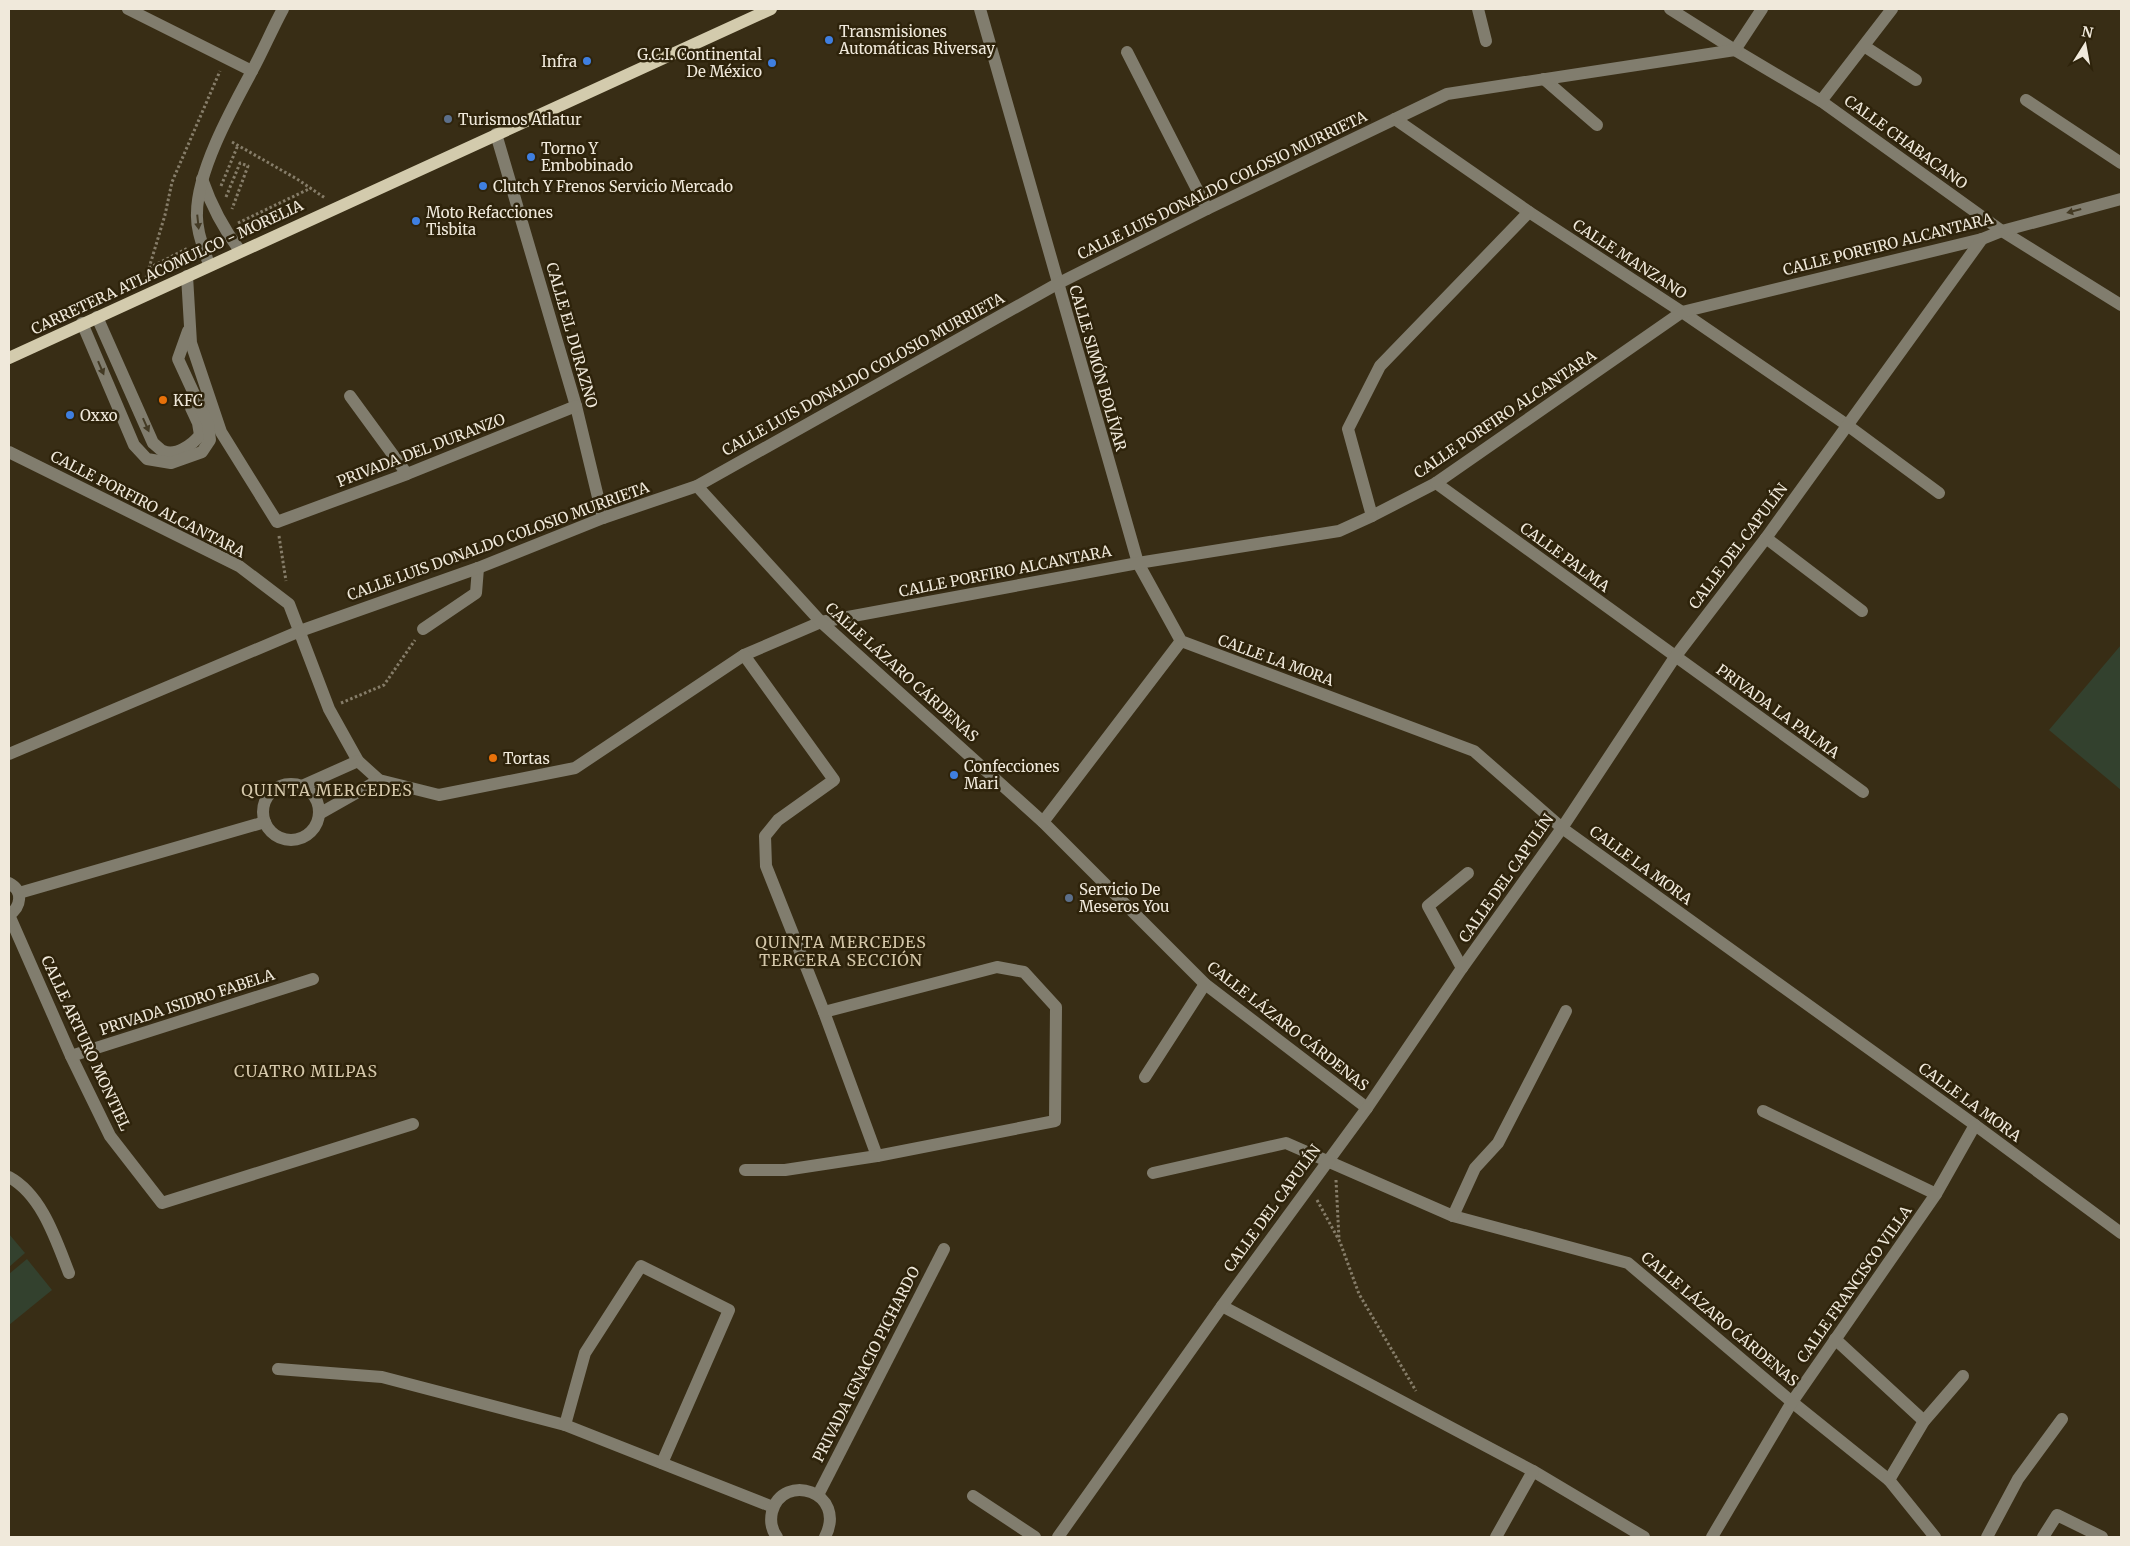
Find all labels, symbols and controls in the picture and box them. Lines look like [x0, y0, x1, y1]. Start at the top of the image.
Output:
north arrow [2060, 20, 2110, 70]
place label: Transmisiones Automáticas Riversay [838, 22, 995, 58]
text: N [2080, 22, 2095, 42]
marker: Transmisiones Automáticas Riversay [823, 34, 835, 46]
place label: G.C.I. Continental De México [637, 45, 762, 81]
place label: Infra [541, 52, 577, 71]
marker: Infra [581, 55, 593, 67]
marker: G.C.I. Continental De México [766, 57, 778, 69]
street label: CALLE CHABACANO [1841, 91, 1971, 193]
street label: CALLE LUIS DONALDO COLOSIO MURRIETA [1074, 106, 1370, 264]
place label: Turismos Atlatur [458, 110, 582, 129]
marker: Turismos Atlatur [442, 113, 454, 125]
place label: Torno Y Embobinado [541, 139, 633, 175]
marker: Torno Y Embobinado [525, 151, 537, 163]
place label: Clutch Y Frenos Servicio Mercado [493, 177, 733, 196]
marker: Clutch Y Frenos Servicio Mercado [477, 180, 489, 192]
street label: CARRETERA ATLACOMULCO - MORELIA [28, 195, 306, 339]
place label: Moto Refacciones Tisbita [426, 203, 553, 239]
one-way arrow [2067, 208, 2082, 216]
street label: CALLE PORFIRO ALCANTARA [1781, 209, 1996, 279]
one-way arrow [194, 215, 202, 231]
marker: Moto Refacciones Tisbita [410, 215, 422, 227]
street label: CALLE MANZANO [1569, 215, 1691, 303]
street label: CALLE EL DURAZNO [542, 260, 602, 410]
street label: CALLE SIMÓN BOLÍVAR [1065, 282, 1132, 454]
street label: CALLE LUIS DONALDO COLOSIO MURRIETA [719, 288, 1008, 460]
street label: CALLE PORFIRO ALCANTARA [1410, 345, 1600, 482]
one-way arrow [98, 361, 106, 375]
place label: KFC [173, 391, 203, 410]
marker: KFC [157, 394, 169, 406]
place label: Oxxo [80, 406, 118, 425]
marker: Oxxo [64, 409, 76, 421]
street label: PRIVADA DEL DURANZO [334, 409, 508, 491]
one-way arrow [142, 418, 150, 432]
street label: CALLE PORFIRO ALCANTARA [47, 447, 249, 562]
street label: CALLE LUIS DONALDO COLOSIO MURRIETA [344, 477, 652, 605]
street label: CALLE DEL CAPULÍN [1684, 478, 1792, 613]
street label: CALLE PALMA [1516, 518, 1614, 596]
street label: CALLE PORFIRO ALCANTARA [897, 541, 1113, 601]
street label: CALLE LÁZARO CÁRDENAS [822, 597, 983, 746]
street label: CALLE LA MORA [1215, 630, 1337, 690]
street label: PRIVADA LA PALMA [1713, 660, 1844, 762]
place label: Tortas [503, 749, 550, 768]
marker: Tortas [487, 752, 499, 764]
place label: Confecciones Mari [964, 757, 1060, 793]
marker: Confecciones Mari [948, 769, 960, 781]
district label: QUINTA MERCEDES [241, 780, 413, 800]
street label: CALLE DEL CAPULÍN [1454, 809, 1558, 946]
street label: CALLE LA MORA [1586, 821, 1696, 909]
place label: Servicio De Meseros You [1079, 880, 1170, 916]
marker: Servicio De Meseros You [1063, 892, 1075, 904]
district label: QUINTA MERCEDES TERCERA SECCIÓN [755, 932, 927, 970]
street label: CALLE ARTURO MONTIEL [37, 952, 135, 1134]
street label: CALLE LÁZARO CÁRDENAS [1204, 956, 1373, 1095]
street label: PRIVADA ISIDRO FABELA [97, 965, 277, 1039]
street label: CALLE LA MORA [1915, 1058, 2025, 1146]
district label: CUATRO MILPAS [234, 1061, 378, 1081]
street label: CALLE DEL CAPULÍN [1219, 1140, 1325, 1275]
street label: CALLE FRANCISCO VILLA [1792, 1201, 1916, 1366]
street label: CALLE LÁZARO CÁRDENAS [1638, 1247, 1803, 1390]
street label: PRIVADA IGNACIO PICHARDO [808, 1263, 924, 1465]

